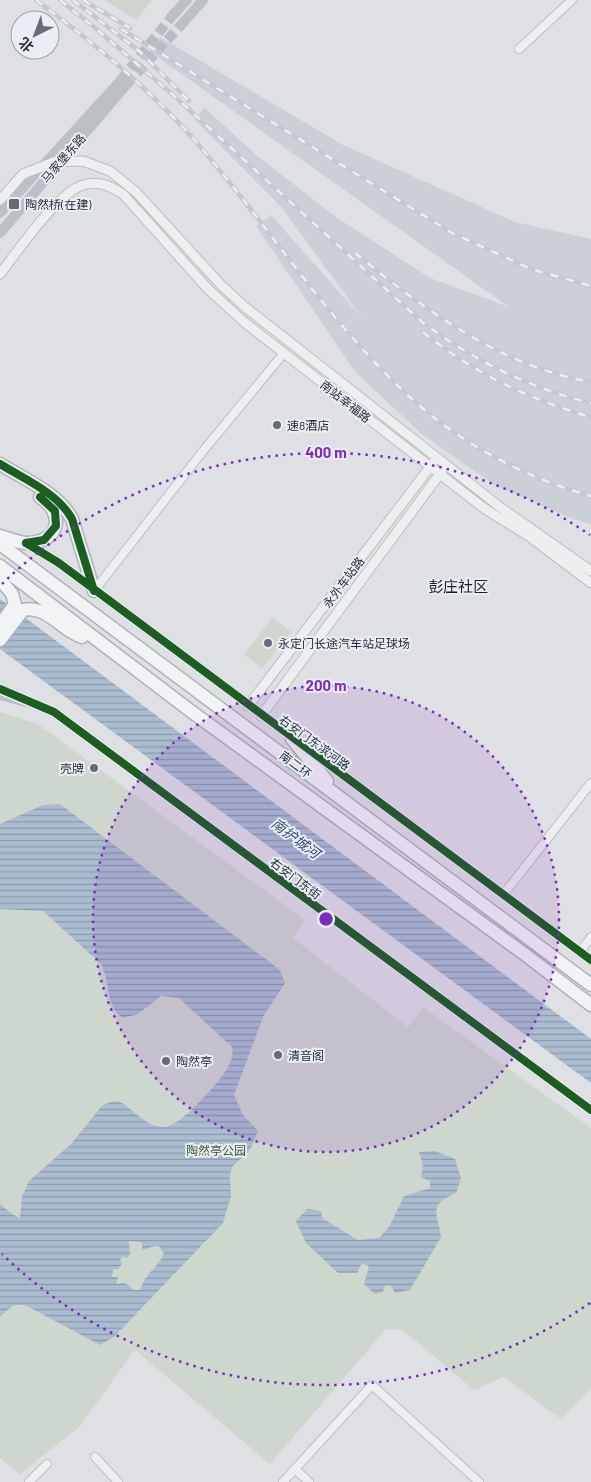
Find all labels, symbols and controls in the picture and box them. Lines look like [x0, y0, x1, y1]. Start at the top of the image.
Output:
north arrow [10, 10, 60, 60]
text: 北 [15, 34, 37, 56]
street label: 马家堡东路 [38, 131, 88, 185]
marker: 陶然桥(在建) [7, 197, 21, 211]
place label: 陶然桥(在建) [25, 197, 92, 211]
street label: 南站幸福路 [318, 377, 374, 425]
place label: 速8酒店 [287, 418, 329, 432]
marker: 速8酒店 [271, 419, 283, 431]
text: 400 m [305, 443, 347, 461]
street label: 永外车站路 [319, 554, 367, 610]
district label: 彭庄社区 [428, 577, 488, 595]
place label: 永定门长途汽车站足球场 [278, 636, 410, 650]
marker: 永定门长途汽车站足球场 [262, 637, 274, 649]
text: 200 m [305, 676, 347, 694]
street label: 右安门东滨河路 [277, 712, 353, 772]
street label: 南二环 [277, 748, 315, 780]
place label: 壳牌 [60, 761, 84, 775]
marker: 壳牌 [88, 762, 100, 774]
water label: 南护城河 [269, 814, 326, 863]
street label: 右安门东街 [268, 854, 324, 902]
centre of rings [317, 910, 335, 928]
place label: 清音阁 [288, 1048, 324, 1062]
marker: 清音阁 [272, 1049, 284, 1061]
place label: 陶然亭 [176, 1054, 212, 1068]
marker: 陶然亭 [160, 1055, 172, 1067]
park label: 陶然亭公园 [186, 1143, 246, 1157]

